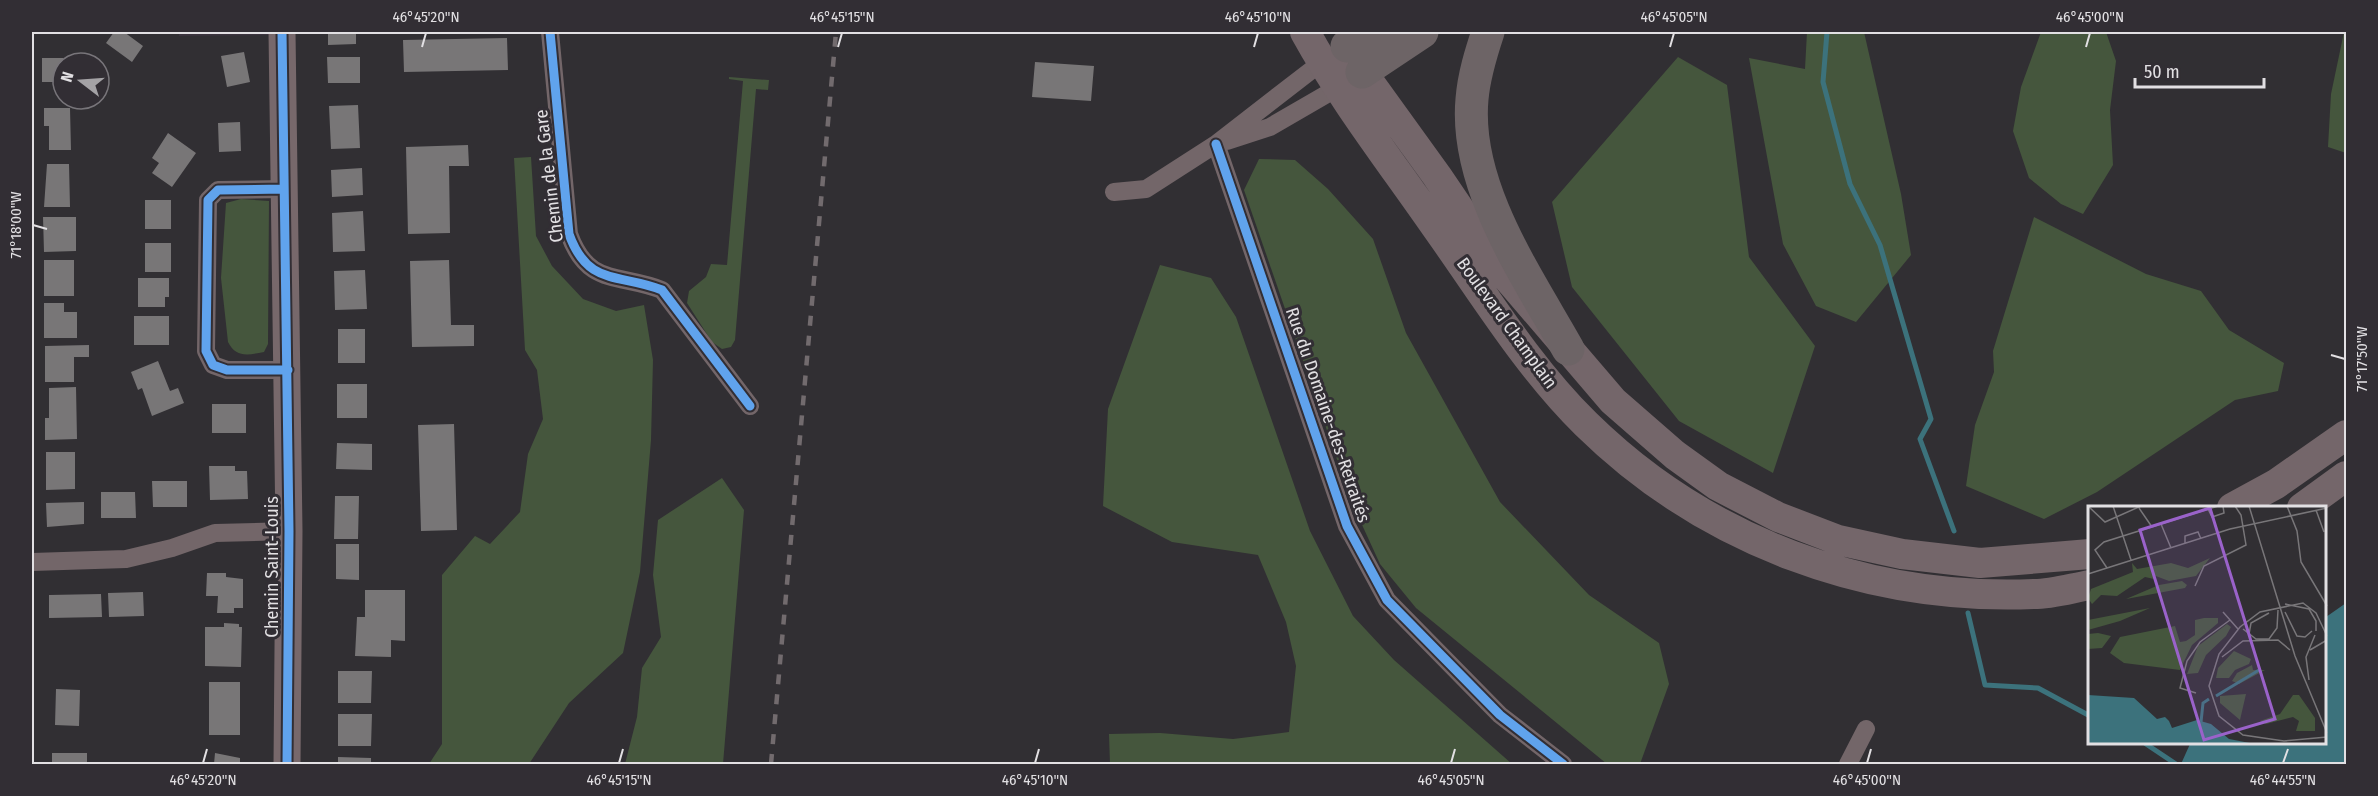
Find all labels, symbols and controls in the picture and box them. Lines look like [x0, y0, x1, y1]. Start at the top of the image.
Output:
text: 46°45'20"N [392, 8, 460, 26]
text: 46°45'15"N [809, 8, 875, 26]
text: 46°45'10"N [1225, 8, 1291, 26]
text: 46°45'05"N [1640, 8, 1708, 26]
text: 46°45'00"N [2056, 8, 2124, 26]
north arrow [51, 51, 111, 111]
scale bar [2135, 51, 2264, 89]
text: 50 m [2144, 61, 2180, 83]
text: N [57, 69, 78, 84]
street label: Chemin de la Gare [530, 108, 568, 244]
text: 71°18'00"W [7, 191, 25, 259]
street label: Boulevard Champlain [1452, 253, 1562, 393]
street label: Rue du Domaine-des-Retraités [1281, 305, 1375, 526]
text: 71°17'50"W [2353, 326, 2371, 392]
street label: Chemin Saint-Louis [261, 496, 283, 638]
inset map [2088, 506, 2327, 745]
text: 46°45'20"N [169, 771, 237, 789]
text: 46°45'15"N [586, 771, 652, 789]
text: 46°45'10"N [1002, 771, 1068, 789]
text: 46°45'05"N [1417, 771, 1485, 789]
text: 46°45'00"N [1833, 771, 1901, 789]
text: 46°44'55"N [2250, 771, 2316, 789]

